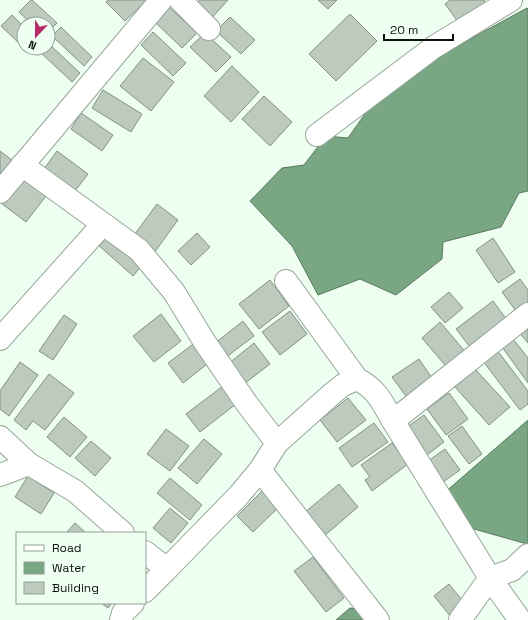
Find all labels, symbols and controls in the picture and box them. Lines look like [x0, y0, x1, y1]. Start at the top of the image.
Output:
north arrow [16, 16, 56, 56]
scale bar [384, 16, 453, 42]
text: 20 m [390, 22, 418, 38]
text: N [26, 37, 38, 53]
legend [16, 532, 146, 604]
text: Road [52, 540, 81, 556]
text: Water [52, 560, 86, 576]
text: Building [52, 580, 99, 596]

